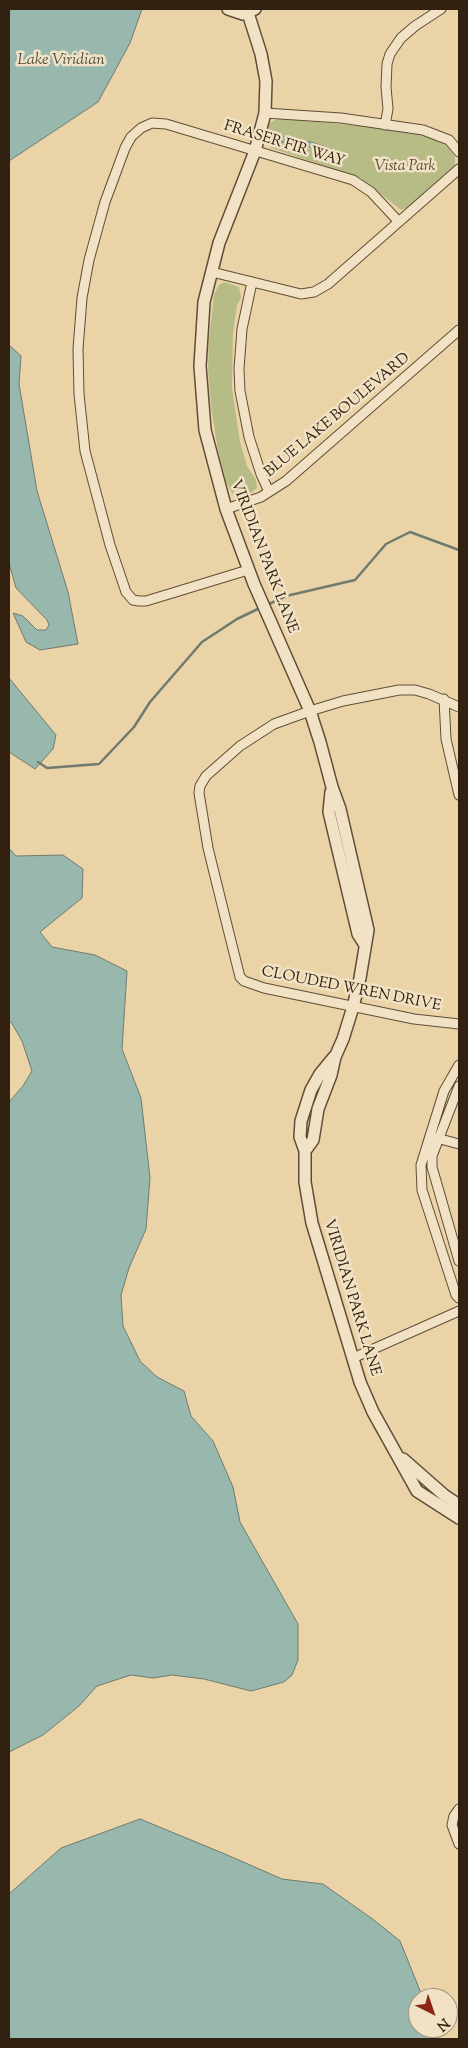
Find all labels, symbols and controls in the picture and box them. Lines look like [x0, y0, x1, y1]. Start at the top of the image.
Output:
water label: Lake Viridian [17, 51, 105, 71]
street label: FRASER FIR WAY [221, 118, 347, 172]
park label: Vista Park [375, 158, 435, 176]
street label: BLUE LAKE BOULEVARD [262, 350, 414, 482]
street label: VIRIDIAN PARK LANE [225, 478, 301, 636]
street label: CLOUDED WREN DRIVE [260, 964, 442, 1016]
street label: VIRIDIAN PARK LANE [319, 1217, 383, 1379]
north arrow [408, 1988, 458, 2038]
text: N [431, 2012, 453, 2035]

